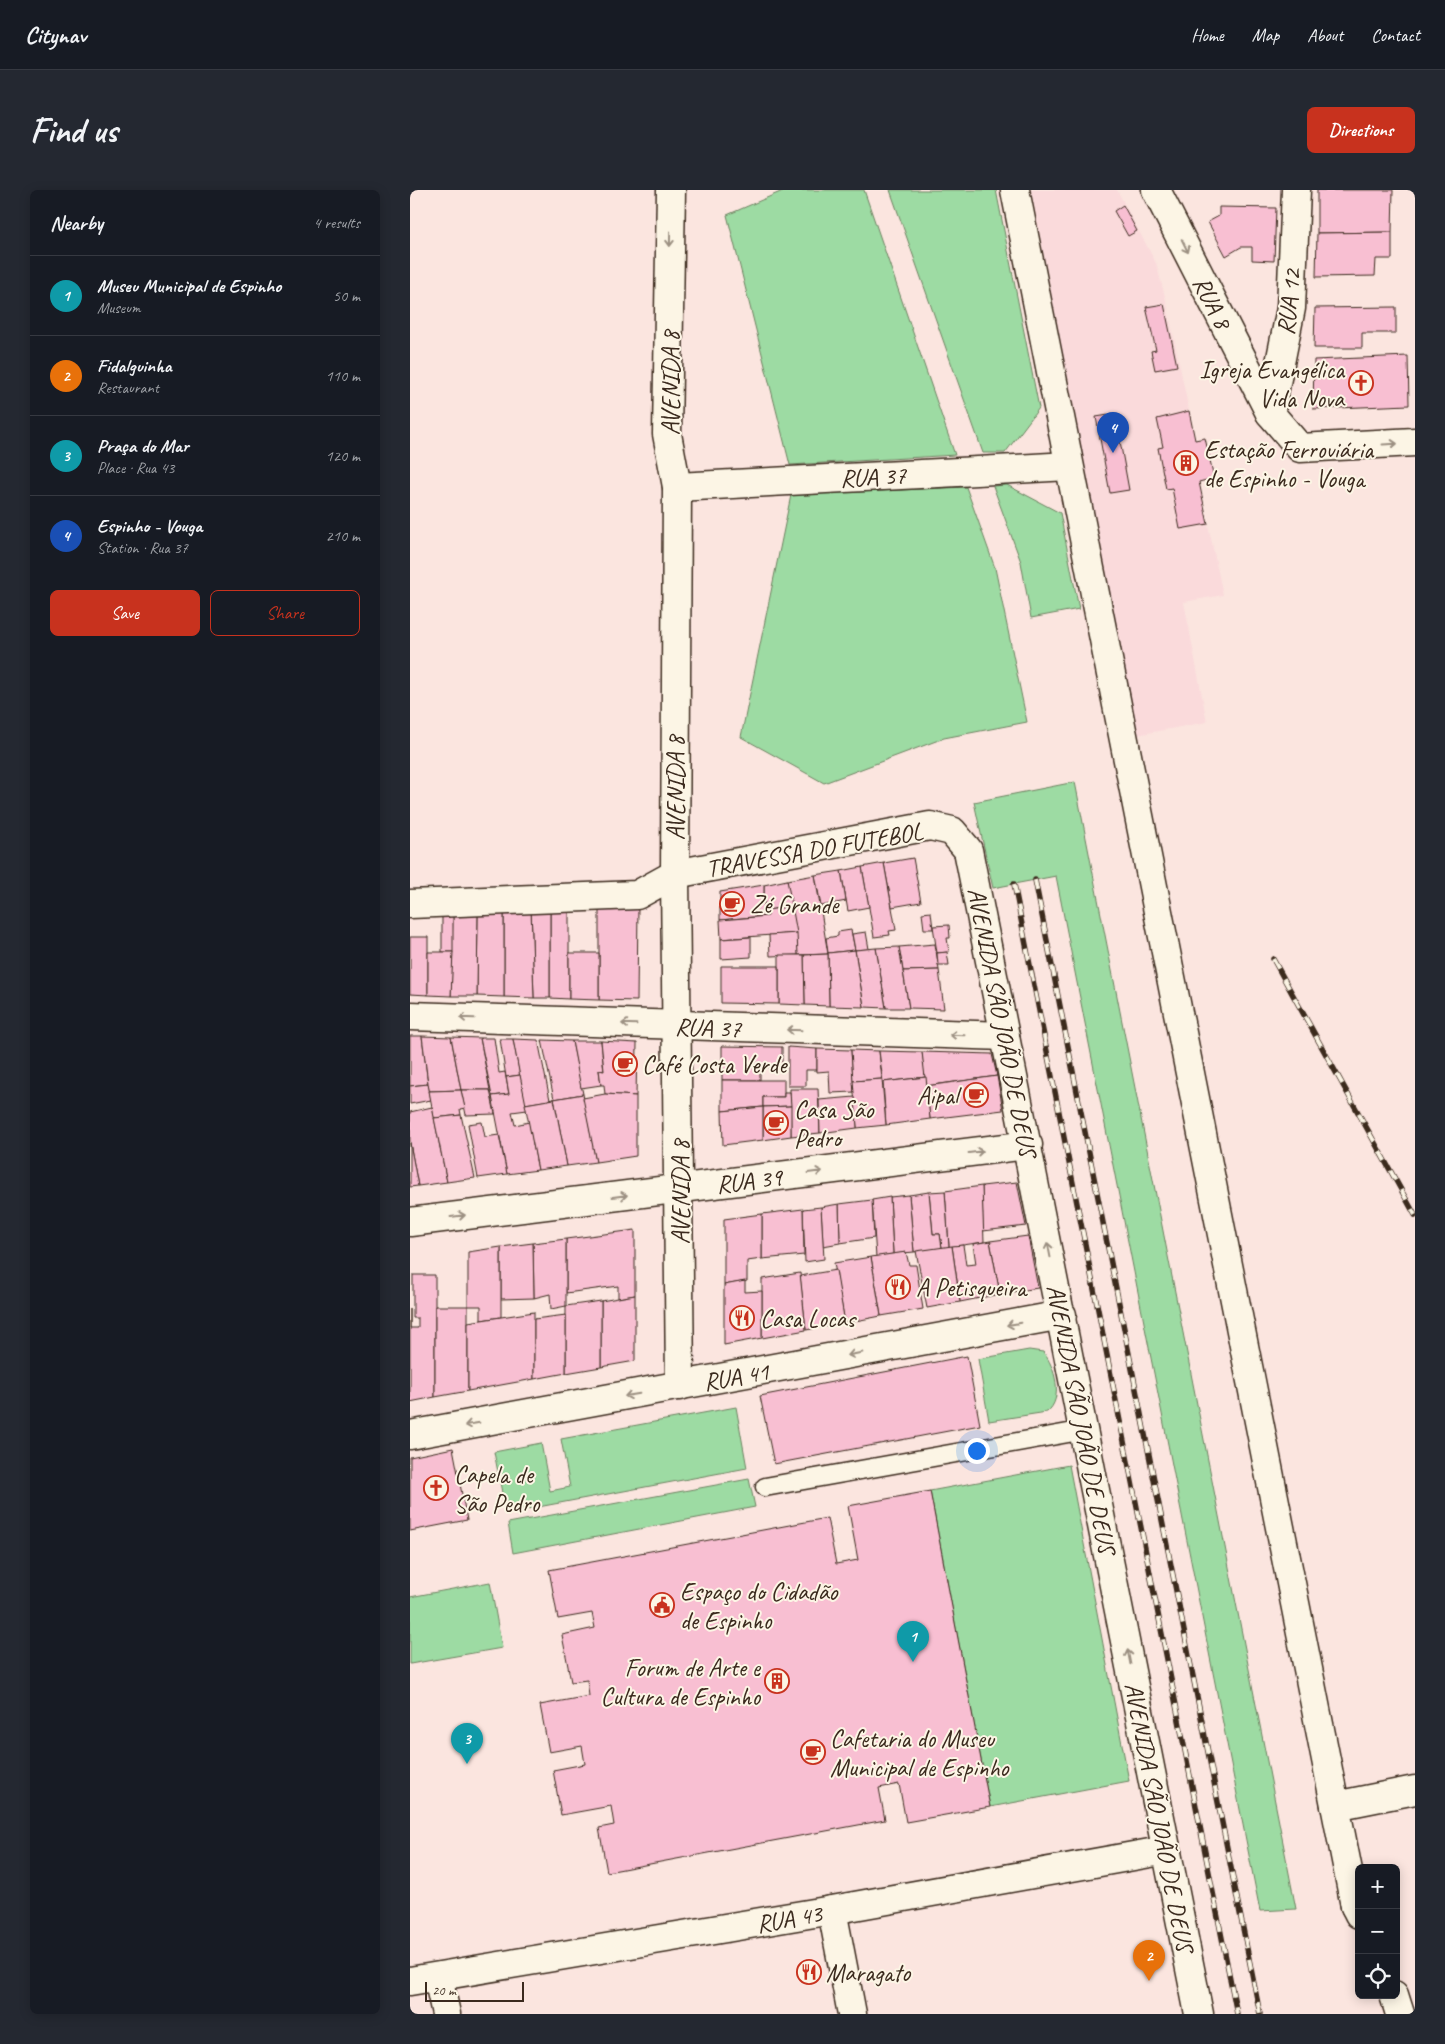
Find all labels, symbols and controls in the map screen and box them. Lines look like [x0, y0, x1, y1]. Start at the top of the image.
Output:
text: Citynav [25, 20, 86, 50]
text: Home [1191, 24, 1224, 46]
text: Map [1252, 24, 1279, 46]
text: About [1307, 24, 1343, 46]
text: Contact [1371, 24, 1420, 46]
button: Directions [1307, 107, 1415, 153]
text: Find us [30, 108, 117, 153]
text: Nearby [50, 210, 103, 236]
text: 4 results [313, 213, 360, 233]
one-way arrow [665, 230, 675, 246]
one-way arrow [1181, 238, 1190, 253]
street label: RUA 12 [1270, 266, 1309, 337]
street label: RUA 8 [1185, 271, 1240, 337]
text: Museu Municipal de Espinho [97, 274, 281, 298]
text: 1 [62, 286, 70, 306]
text: 50 m [333, 286, 360, 306]
text: Museum [97, 298, 141, 318]
street label: AVENIDA 8 [655, 328, 687, 435]
text: Fidalguinha [97, 354, 172, 378]
place label: Igreja Evangélica Vida Nova [1200, 354, 1346, 415]
text: 2 [62, 366, 70, 386]
text: 110 m [326, 366, 360, 386]
church icon: Igreja Evangélica Vida Nova [1348, 370, 1374, 396]
text: Restaurant [97, 378, 159, 398]
pin: 4 [1097, 412, 1129, 453]
text: Praça do Mar [97, 434, 189, 458]
place label: Estação Ferroviária de Espinho - Vouga [1204, 434, 1375, 495]
one-way arrow [1381, 439, 1397, 448]
text: 3 [62, 446, 70, 466]
text: 120 m [326, 446, 360, 466]
building icon: Estação Ferroviária de Espinho - Vouga [1173, 450, 1199, 476]
text: Place · Rua 43 [97, 458, 175, 478]
street label: RUA 37 [839, 459, 909, 495]
text: Espinho - Vouga [97, 514, 202, 538]
text: 4 [62, 526, 70, 546]
text: 210 m [326, 526, 360, 546]
text: Station · Rua 37 [97, 538, 188, 558]
button: Save [50, 590, 200, 636]
button: Share [210, 590, 360, 636]
street label: AVENIDA 8 [660, 733, 692, 840]
street label: TRAVESSA DO FUTEBOL [704, 815, 926, 885]
street label: AVENIDA SÃO JOÃO DE DEUS [960, 885, 1045, 1163]
place label: Zé Grande [750, 889, 840, 921]
cafe icon: Zé Grande [719, 891, 745, 917]
street label: RUA 37 [674, 1011, 743, 1045]
one-way arrow [459, 1014, 475, 1023]
one-way arrow [621, 1020, 637, 1029]
one-way arrow [786, 1025, 802, 1034]
one-way arrow [949, 1030, 965, 1039]
place label: Café Costa Verde [642, 1049, 788, 1081]
cafe icon: Café Costa Verde [612, 1051, 638, 1077]
place label: Aipal [917, 1080, 963, 1112]
cafe icon: Aipal [963, 1082, 989, 1108]
place label: Casa São Pedro [794, 1094, 874, 1155]
cafe icon: Casa São Pedro [763, 1110, 789, 1136]
street label: AVENIDA 8 [665, 1137, 697, 1244]
one-way arrow [968, 1146, 984, 1156]
street label: RUA 39 [714, 1161, 786, 1201]
one-way arrow [807, 1167, 823, 1177]
one-way arrow [611, 1191, 627, 1201]
one-way arrow [450, 1211, 466, 1221]
one-way arrow [1044, 1243, 1054, 1259]
place label: A Petisqueira [916, 1272, 1029, 1304]
restaurant icon: A Petisqueira [885, 1274, 911, 1300]
street label: AVENIDA SÃO JOÃO DE DEUS [1039, 1282, 1124, 1560]
place label: Casa Locas [760, 1303, 858, 1335]
restaurant icon: Casa Locas [729, 1305, 755, 1331]
one-way arrow [1007, 1320, 1023, 1330]
one-way arrow [847, 1349, 863, 1359]
street label: RUA 41 [701, 1355, 773, 1398]
one-way arrow [625, 1390, 641, 1400]
one-way arrow [465, 1419, 481, 1429]
your location [964, 1438, 990, 1464]
place label: Capela de São Pedro [454, 1459, 541, 1520]
church icon: Capela de São Pedro [423, 1475, 449, 1501]
place label: Espaço do Cidadão de Espinho [680, 1576, 839, 1637]
public building icon: Espaço do Cidadão de Espinho [649, 1592, 675, 1618]
pin: 1 [897, 1621, 929, 1662]
one-way arrow [1124, 1650, 1133, 1666]
place label: Forum de Arte e Cultura de Espinho [601, 1652, 762, 1713]
building icon: Forum de Arte e Cultura de Espinho [764, 1668, 790, 1694]
street label: AVENIDA SÃO JOÃO DE DEUS [1117, 1680, 1202, 1958]
pin: 3 [451, 1723, 483, 1764]
place label: Cafetaria do Museu Municipal de Espinho [830, 1723, 1010, 1784]
cafe icon: Cafetaria do Museu Municipal de Espinho [800, 1739, 826, 1765]
map controls [1355, 1864, 1400, 1999]
button: + [1355, 1864, 1400, 1909]
street label: RUA 43 [754, 1897, 826, 1940]
button: − [1355, 1909, 1400, 1954]
pin: 2 [1133, 1940, 1165, 1981]
button: locate [1355, 1954, 1400, 1999]
place label: Maragato [826, 1957, 911, 1989]
restaurant icon: Maragato [796, 1959, 822, 1985]
scale bar [425, 1979, 524, 2002]
text: 20 m [432, 1982, 456, 1999]

